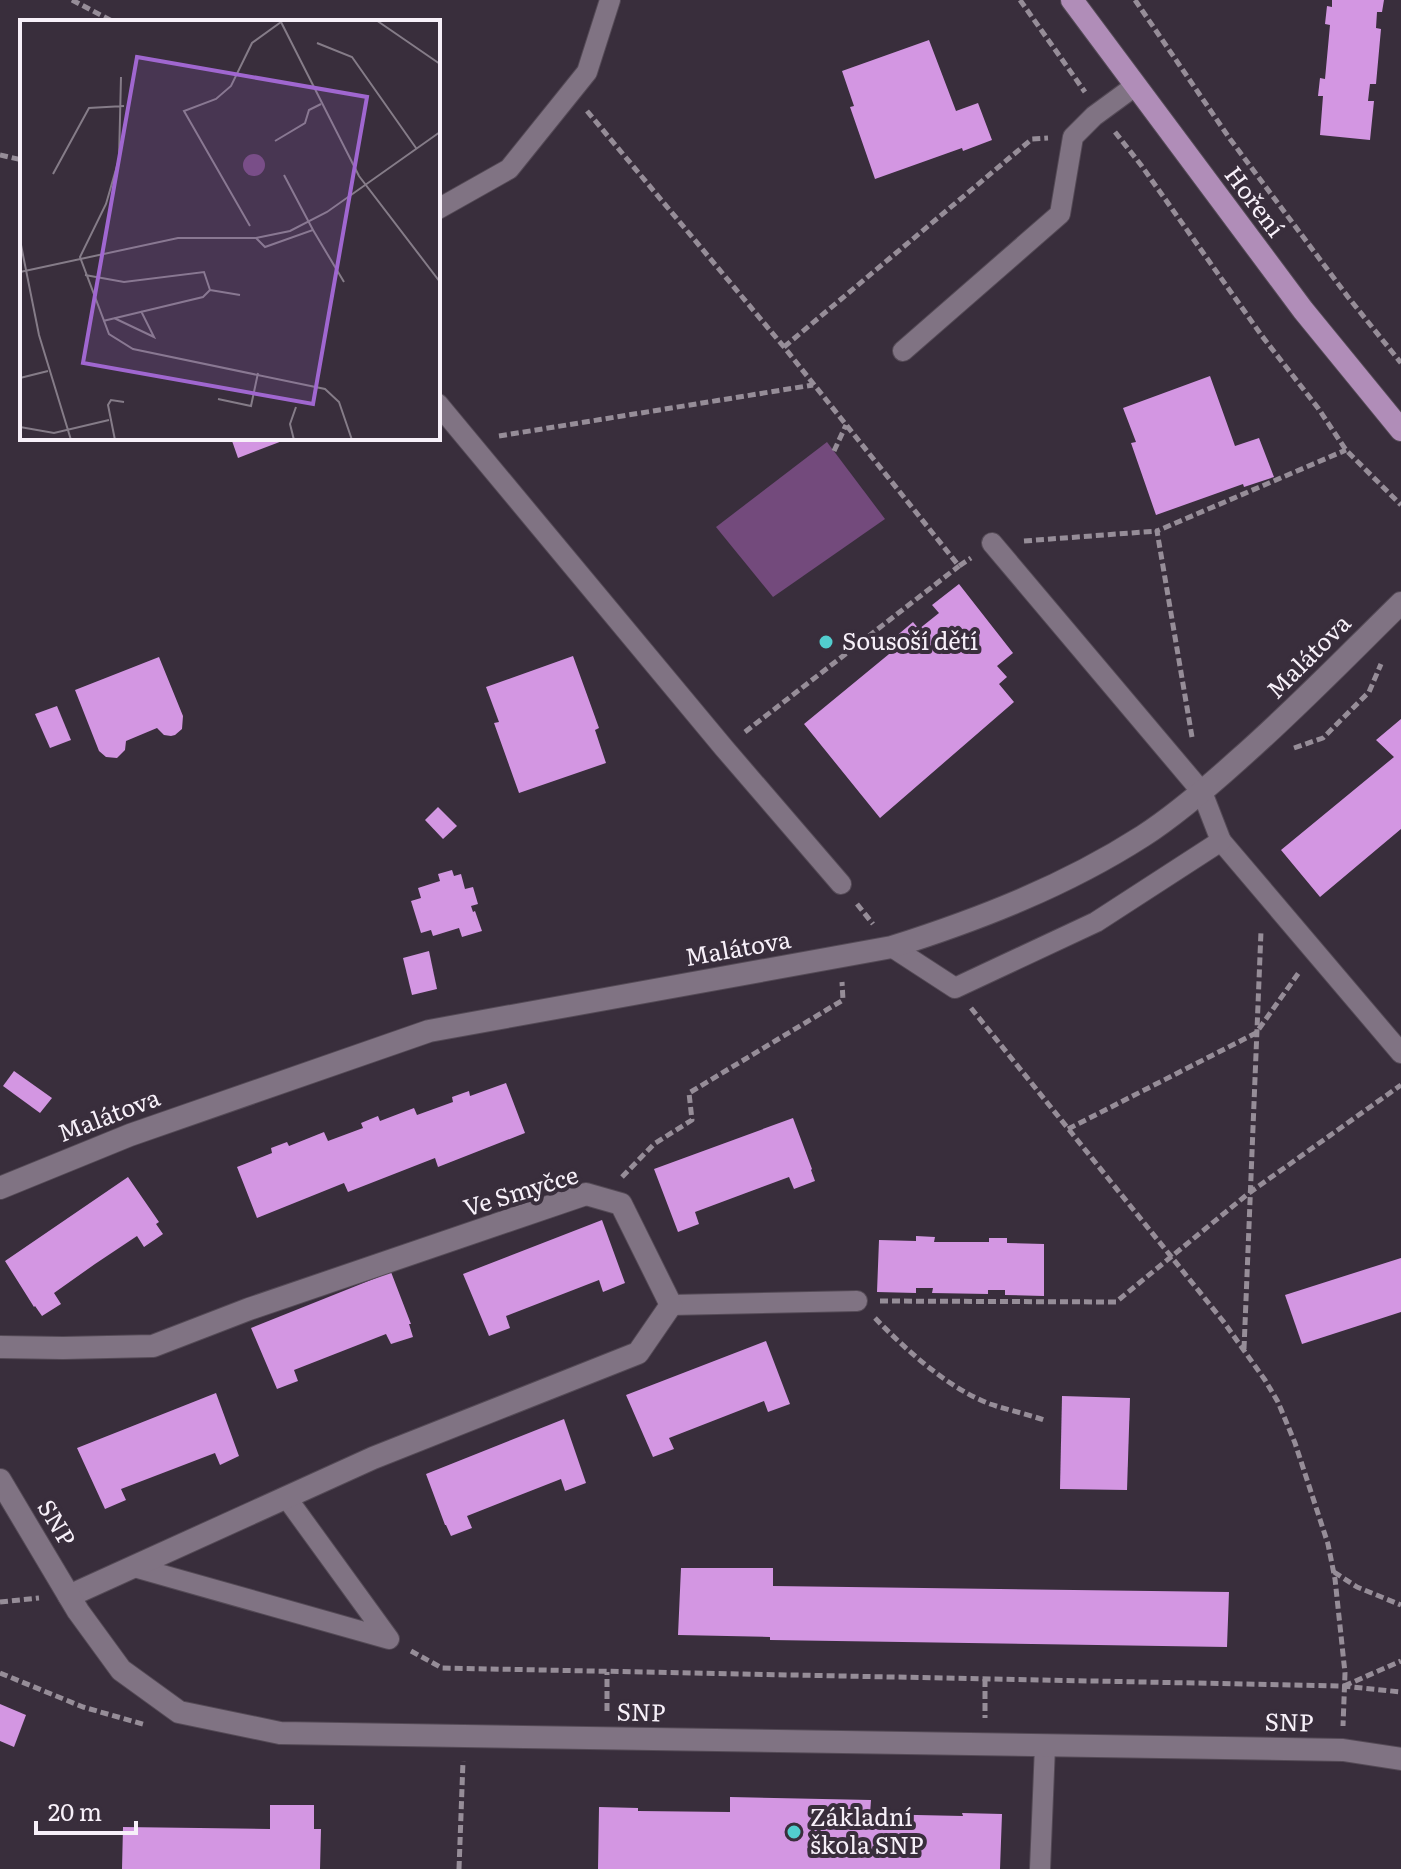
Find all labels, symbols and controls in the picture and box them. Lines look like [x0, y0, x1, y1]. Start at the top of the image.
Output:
inset map [20, 20, 440, 440]
street label: Hoření [1218, 158, 1294, 243]
street label: Malátova [1257, 605, 1357, 705]
place label: Sousoší dětí [842, 622, 978, 657]
marker: Sousoší dětí [817, 633, 835, 651]
street label: Malátova [682, 920, 793, 973]
street label: Malátova [52, 1078, 164, 1149]
street label: Ve Smyčce [459, 1156, 582, 1224]
street label: SNP [31, 1492, 86, 1552]
street label: SNP [616, 1693, 666, 1728]
street label: SNP [1264, 1703, 1314, 1738]
scale bar [36, 1785, 136, 1835]
text: 20 m [48, 1793, 102, 1828]
place label: Základní škola SNP [810, 1798, 924, 1861]
marker: Základní škola SNP [785, 1823, 803, 1841]

